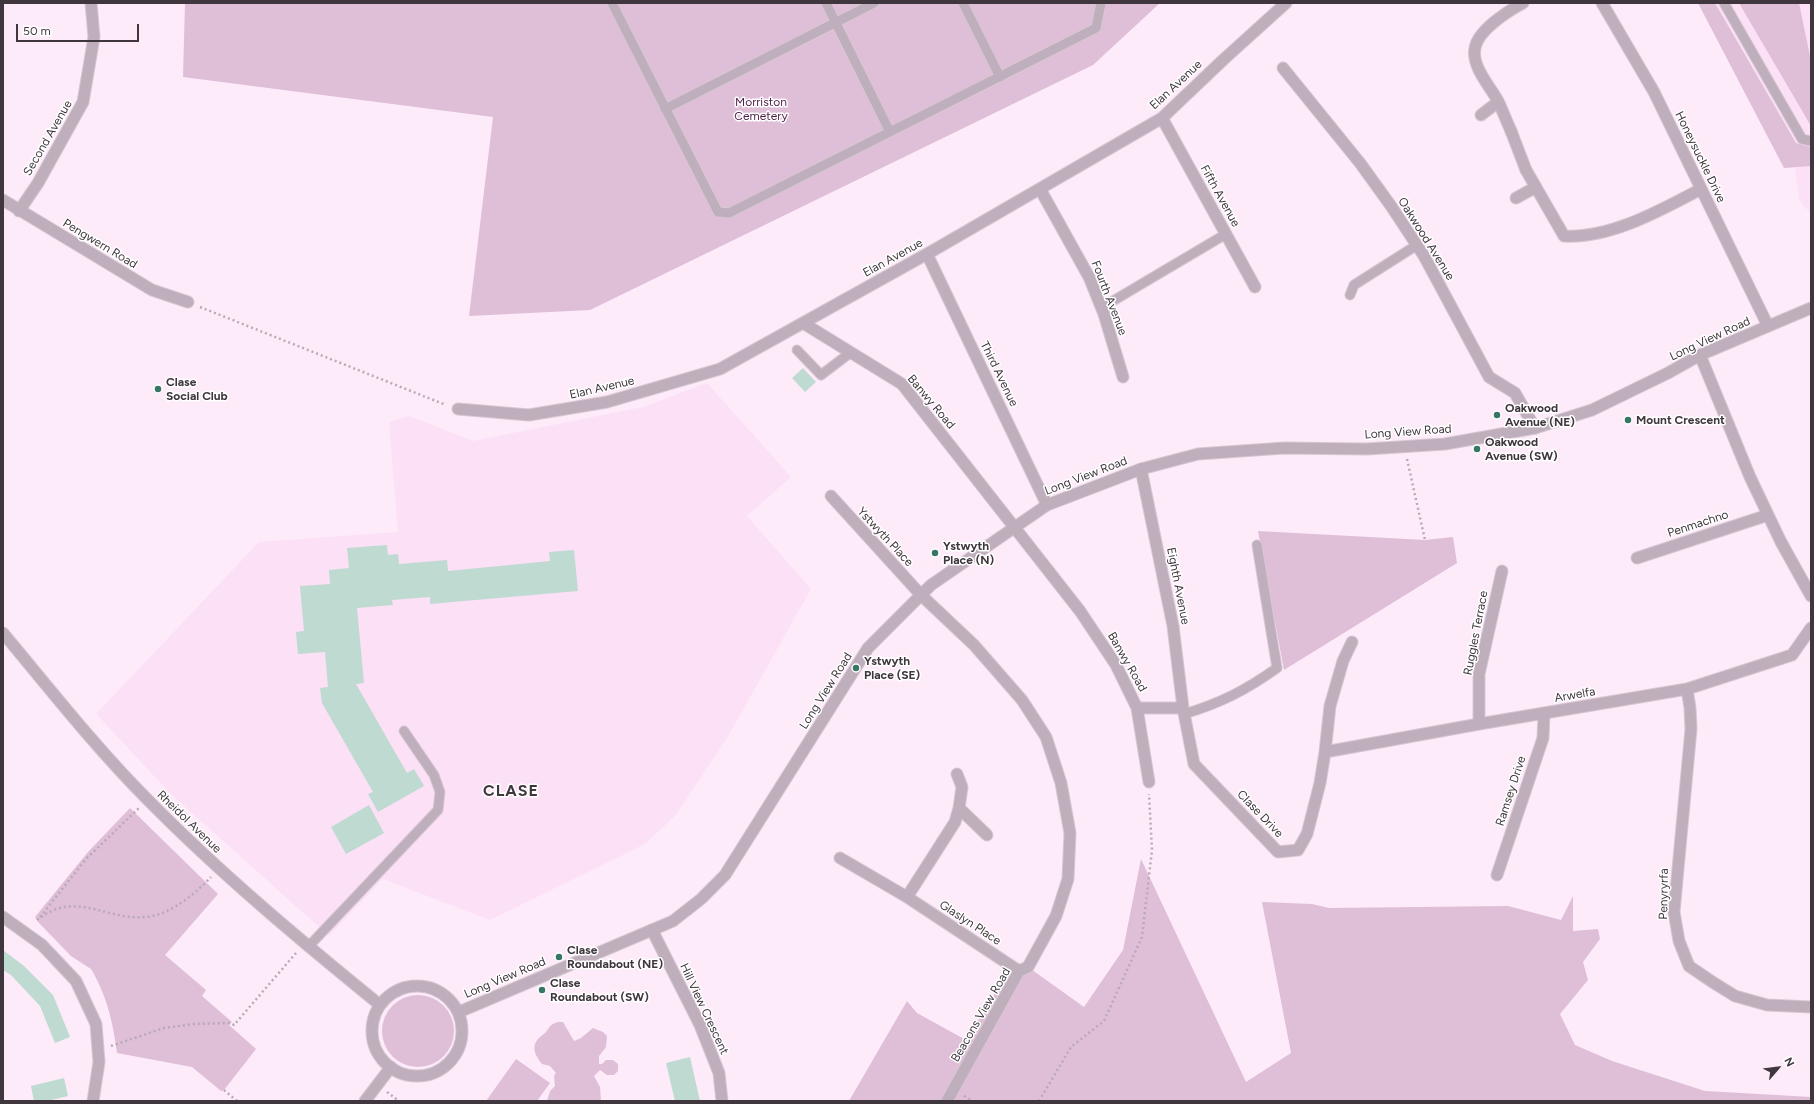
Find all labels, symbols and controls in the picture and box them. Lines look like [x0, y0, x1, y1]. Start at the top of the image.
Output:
scale bar [18, 16, 141, 42]
text: 50 m [23, 24, 51, 38]
street label: Elan Avenue [1147, 57, 1205, 113]
park label: Morriston Cemetery [734, 95, 788, 123]
street label: Second Avenue [21, 98, 75, 178]
street label: Honeysuckle Drive [1672, 109, 1728, 205]
street label: Fifth Avenue [1197, 163, 1243, 229]
street label: Oakwood Avenue [1395, 195, 1457, 283]
street label: Pengwern Road [60, 216, 140, 272]
street label: Elan Avenue [861, 236, 925, 280]
street label: Fourth Avenue [1088, 259, 1130, 337]
street label: Long View Road [1667, 314, 1753, 364]
street label: Third Avenue [977, 339, 1021, 409]
street label: Banwy Road [904, 372, 958, 432]
street label: Elan Avenue [568, 374, 636, 402]
place label: Clase Social Club [166, 375, 228, 403]
marker: Clase Social Club [153, 384, 163, 394]
place label: Oakwood Avenue (NE) [1505, 401, 1575, 429]
marker: Oakwood Avenue (NE) [1492, 410, 1502, 420]
place label: Mount Crescent [1636, 413, 1725, 427]
marker: Mount Crescent [1623, 415, 1633, 425]
street label: Long View Road [1364, 422, 1452, 442]
place label: Oakwood Avenue (SW) [1485, 435, 1558, 463]
marker: Oakwood Avenue (SW) [1472, 444, 1482, 454]
street label: Long View Road [1043, 454, 1129, 498]
street label: Ystwyth Place [854, 504, 916, 570]
street label: Penmachno [1666, 507, 1730, 541]
place label: Ystwyth Place (N) [943, 539, 994, 567]
street label: Eighth Avenue [1163, 546, 1193, 626]
marker: Ystwyth Place (N) [930, 548, 940, 558]
street label: Ruggles Terrace [1461, 590, 1491, 676]
street label: Banwy Road [1104, 630, 1150, 694]
street label: Long View Road [797, 650, 855, 732]
place label: Ystwyth Place (SE) [864, 654, 920, 682]
marker: Ystwyth Place (SE) [851, 663, 861, 673]
street label: Arwelfa [1553, 684, 1597, 706]
street label: Ramsey Drive [1493, 754, 1529, 828]
district label: CLASE [483, 781, 539, 801]
street label: Clase Drive [1234, 787, 1286, 841]
street label: Rheidol Avenue [154, 788, 224, 856]
street label: Penyryrfa [1656, 868, 1672, 920]
street label: Glaslyn Place [936, 898, 1004, 948]
place label: Clase Roundabout (NE) [567, 943, 663, 971]
marker: Clase Roundabout (NE) [554, 952, 564, 962]
street label: Long View Road [462, 954, 548, 1002]
street label: Hill View Crescent [677, 961, 731, 1057]
street label: Beacons View Road [948, 965, 1014, 1065]
place label: Clase Roundabout (SW) [550, 976, 649, 1004]
marker: Clase Roundabout (SW) [537, 985, 547, 995]
north arrow [1758, 1048, 1798, 1088]
text: N [1781, 1055, 1797, 1069]

